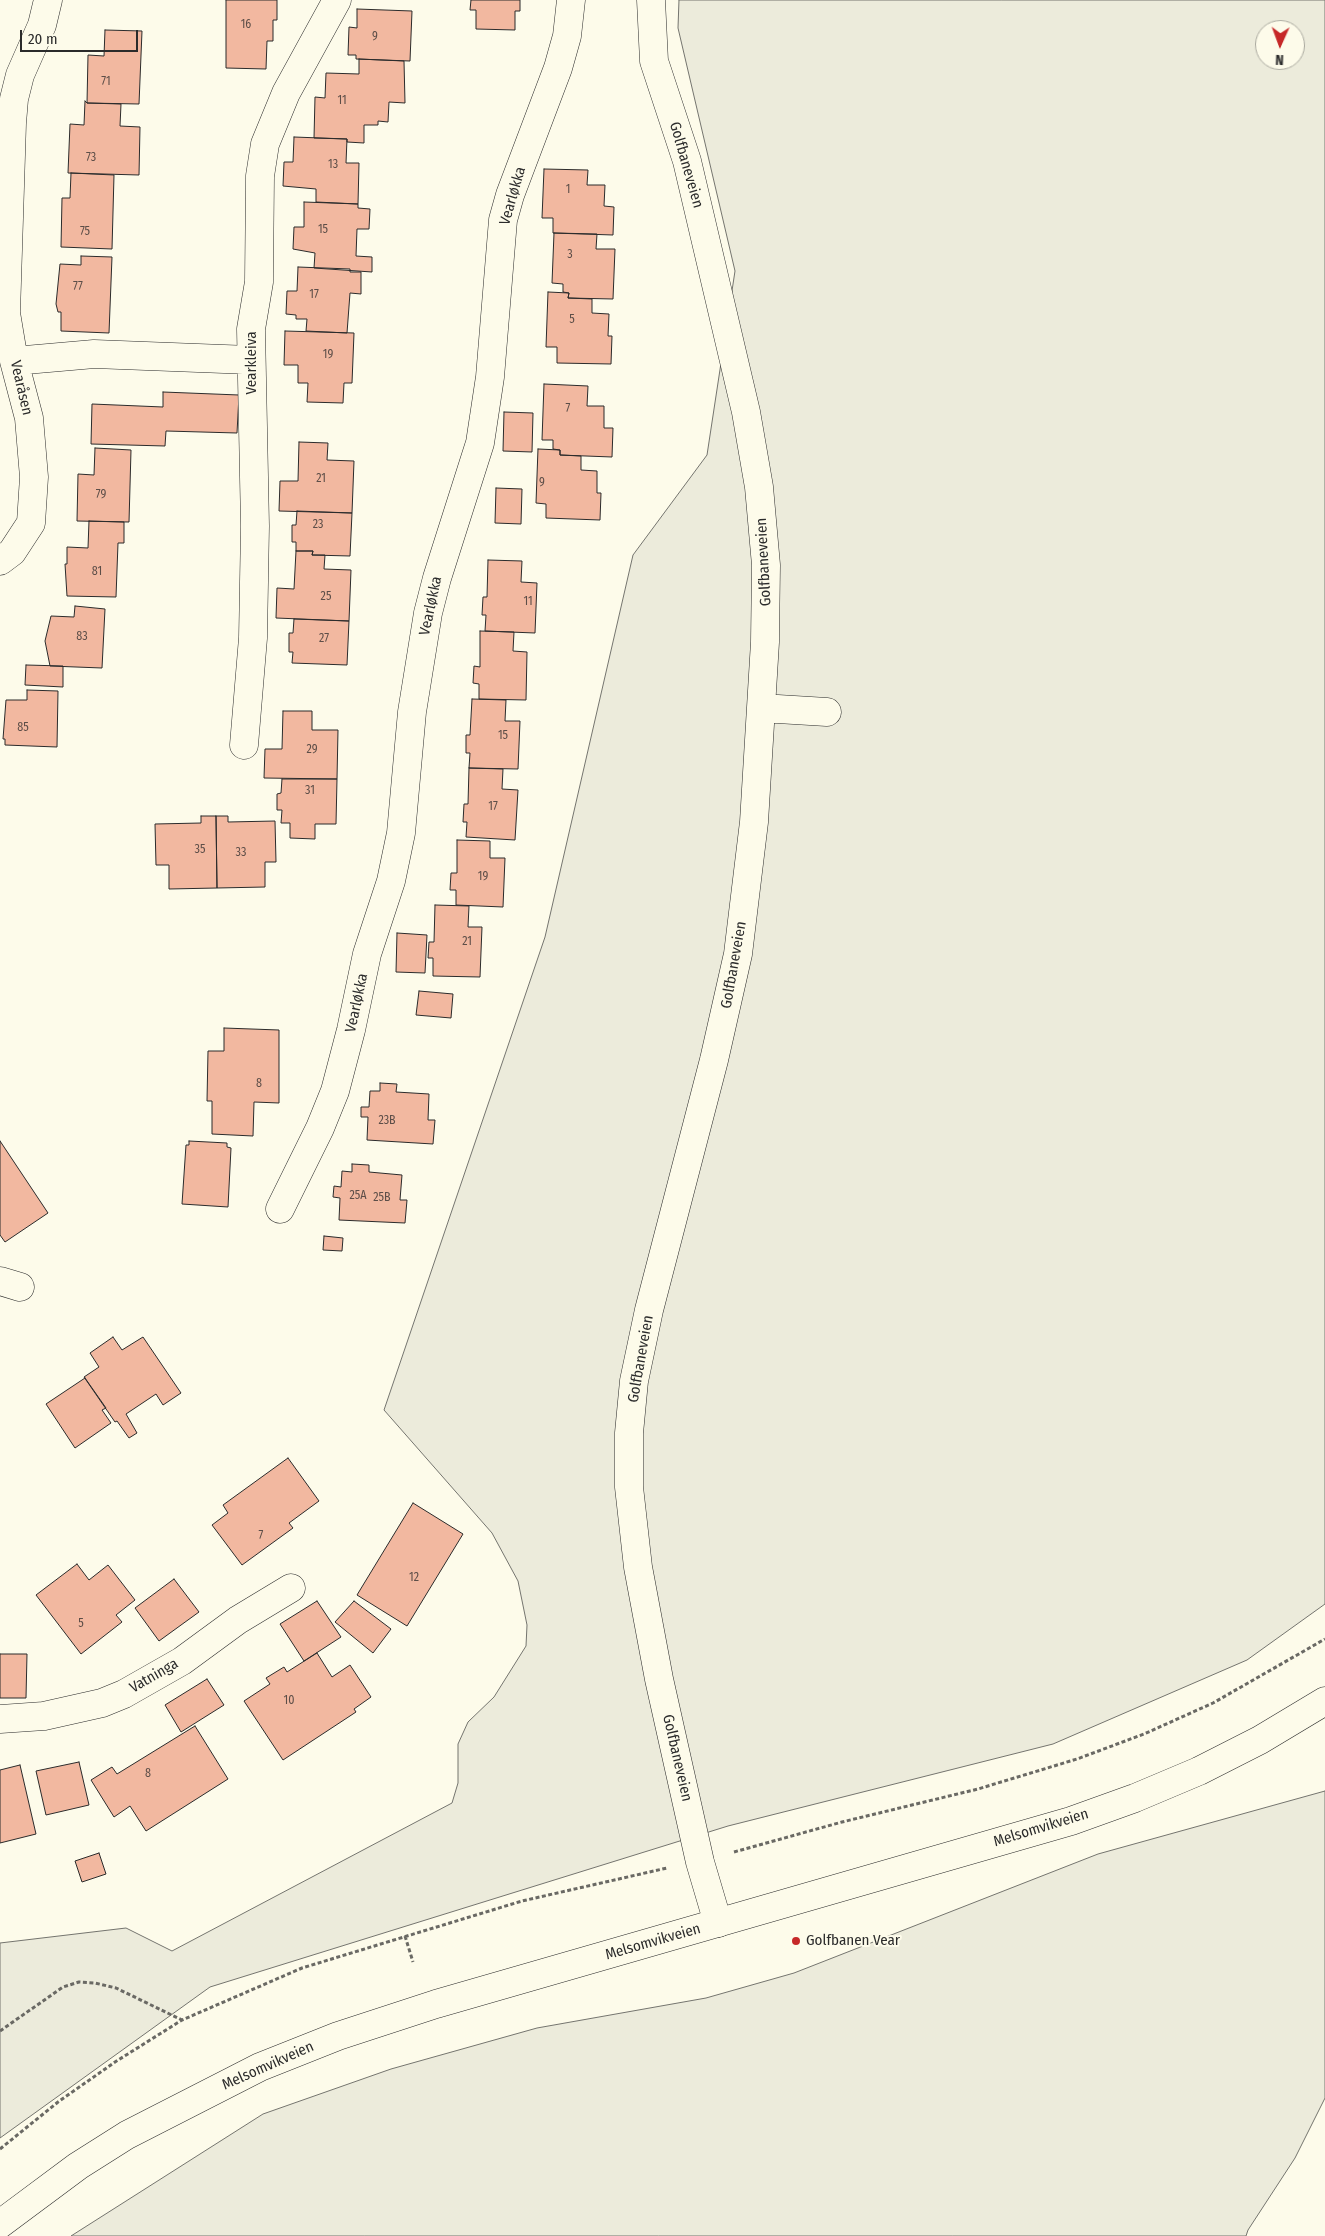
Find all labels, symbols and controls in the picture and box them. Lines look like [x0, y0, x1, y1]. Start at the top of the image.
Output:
house number: 16 [241, 18, 251, 32]
scale bar [22, 20, 140, 52]
north arrow [1255, 20, 1305, 70]
text: 20 m [28, 30, 58, 48]
house number: 9 [372, 30, 378, 44]
text: N [1275, 51, 1284, 68]
house number: 71 [101, 75, 111, 89]
house number: 11 [337, 94, 347, 108]
street label: Golfbaneveien [665, 120, 707, 210]
house number: 73 [86, 151, 96, 165]
house number: 13 [328, 158, 338, 172]
street label: Vearløkka [496, 165, 530, 227]
house number: 1 [566, 183, 570, 197]
house number: 15 [318, 223, 328, 237]
house number: 75 [80, 225, 90, 239]
house number: 3 [567, 248, 573, 262]
house number: 77 [73, 280, 83, 294]
house number: 17 [309, 288, 319, 302]
house number: 5 [569, 313, 575, 327]
street label: Vearkleiva [243, 332, 261, 394]
house number: 19 [323, 348, 333, 362]
street label: Vearåsen [6, 359, 36, 417]
house number: 7 [566, 402, 570, 416]
house number: 21 [316, 472, 326, 486]
house number: 9 [539, 476, 545, 490]
house number: 79 [96, 488, 106, 502]
street label: Golfbaneveien [753, 517, 775, 607]
house number: 23 [313, 518, 323, 532]
house number: 81 [92, 565, 102, 579]
street label: Vearløkka [416, 575, 446, 637]
house number: 25 [321, 590, 331, 604]
house number: 11 [523, 595, 533, 609]
house number: 83 [76, 630, 88, 644]
house number: 27 [319, 632, 329, 646]
house number: 85 [17, 721, 29, 735]
house number: 15 [498, 729, 508, 743]
house number: 29 [306, 743, 318, 757]
house number: 31 [305, 784, 315, 798]
house number: 17 [488, 800, 498, 814]
house number: 35 [195, 843, 205, 857]
house number: 33 [236, 846, 246, 860]
house number: 19 [478, 870, 488, 884]
street label: Golfbaneveien [717, 920, 751, 1010]
house number: 21 [462, 935, 472, 949]
street label: Vearløkka [342, 972, 372, 1034]
house number: 8 [256, 1077, 262, 1091]
house number: 23B [378, 1114, 396, 1128]
house number: 25A [349, 1189, 367, 1203]
house number: 25B [373, 1191, 391, 1205]
street label: Golfbaneveien [624, 1314, 658, 1404]
house number: 7 [259, 1529, 263, 1543]
house number: 12 [409, 1571, 419, 1585]
house number: 5 [78, 1617, 84, 1631]
street label: Vatninga [127, 1655, 181, 1697]
house number: 10 [284, 1694, 294, 1708]
street label: Golfbaneveien [658, 1713, 696, 1803]
house number: 8 [145, 1767, 151, 1781]
street label: Melsomvikveien [991, 1805, 1091, 1851]
street label: Melsomvikveien [603, 1920, 703, 1964]
place label: Golfbanen Vear [806, 1932, 900, 1950]
marker: Golfbanen Vear [790, 1935, 802, 1947]
street label: Melsomvikveien [219, 2038, 317, 2094]

